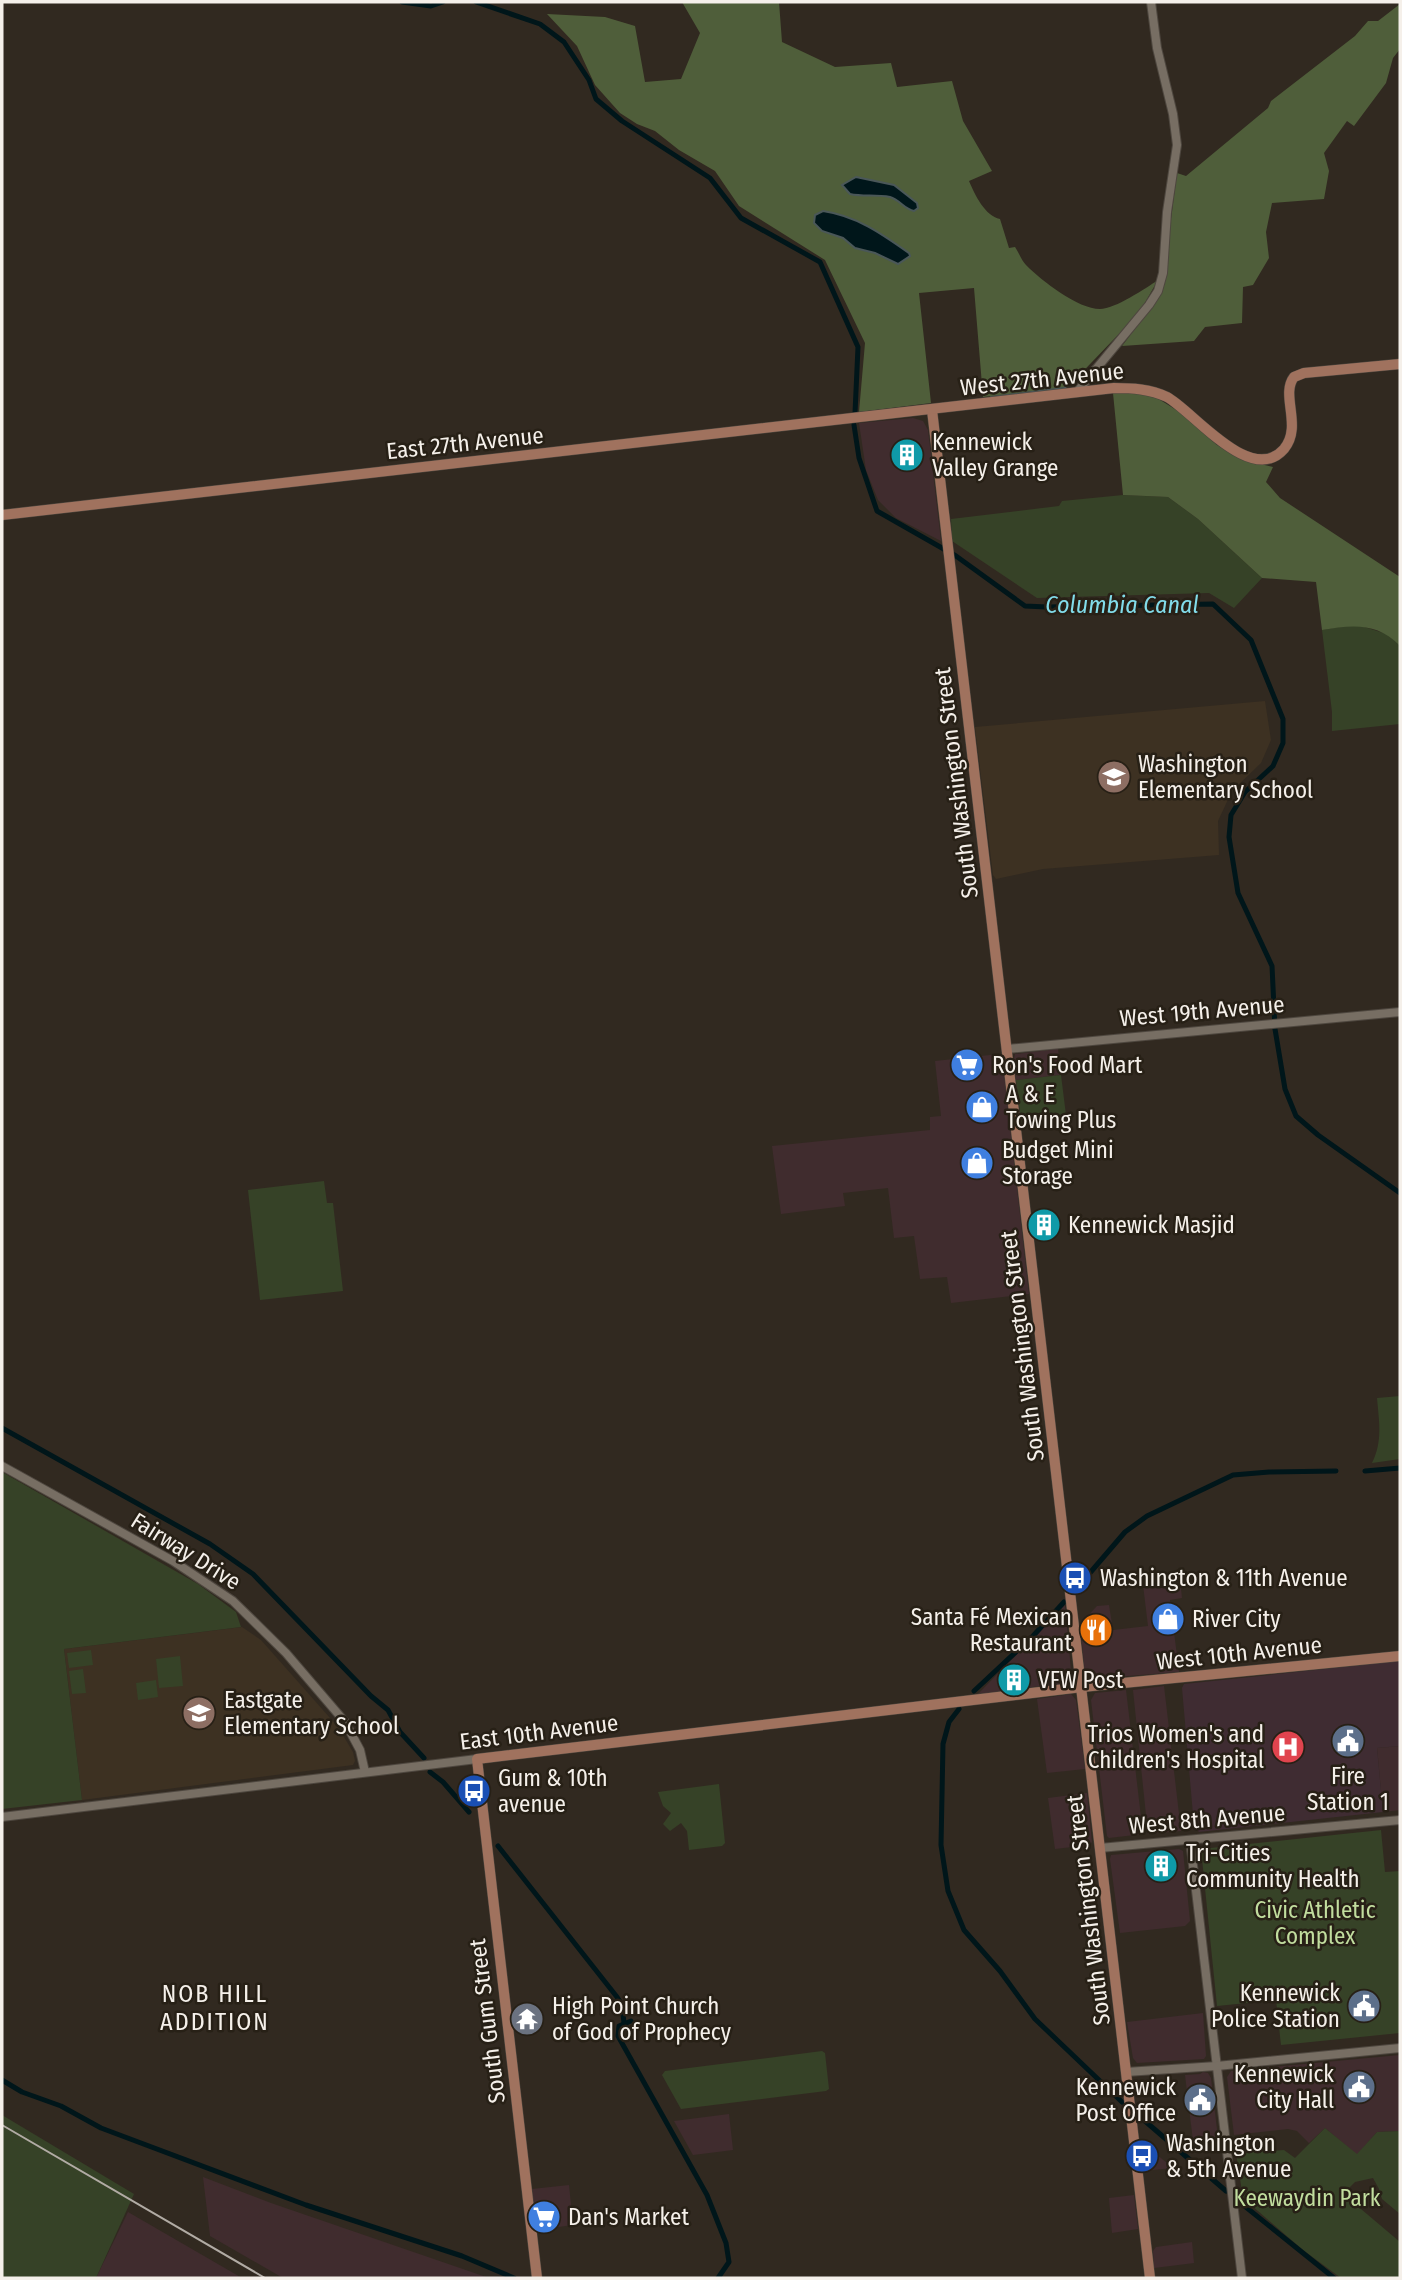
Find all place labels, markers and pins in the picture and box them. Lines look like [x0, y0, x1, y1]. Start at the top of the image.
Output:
place label: Kennewick Valley Grange [932, 428, 1058, 482]
building icon: Kennewick Valley Grange [888, 436, 926, 474]
place label: Washington Elementary School [1138, 750, 1313, 804]
school or university icon: Washington Elementary School [1095, 758, 1133, 796]
supermarket icon: Ron's Food Mart [948, 1046, 986, 1084]
place label: Ron's Food Mart [992, 1051, 1143, 1079]
place label: A & E Towing Plus [1006, 1080, 1117, 1134]
shop icon: A & E Towing Plus [963, 1088, 1001, 1126]
place label: Budget Mini Storage [1002, 1136, 1114, 1190]
shop icon: Budget Mini Storage [958, 1144, 996, 1182]
building icon: Kennewick Masjid [1025, 1206, 1063, 1244]
place label: Kennewick Masjid [1068, 1211, 1235, 1239]
bus stop icon: Washington & 11th Avenue [1056, 1559, 1094, 1597]
place label: Washington & 11th Avenue [1100, 1564, 1348, 1592]
shop icon: River City [1149, 1600, 1187, 1638]
place label: Santa Fé Mexican Restaurant [911, 1603, 1072, 1657]
place label: River City [1192, 1605, 1281, 1633]
restaurant icon: Santa Fé Mexican Restaurant [1077, 1611, 1115, 1649]
building icon: VFW Post [995, 1661, 1033, 1699]
place label: VFW Post [1038, 1666, 1124, 1694]
place label: Eastgate Elementary School [224, 1686, 399, 1740]
school or university icon: Eastgate Elementary School [180, 1694, 218, 1732]
place label: Trios Women's and Children's Hospital [1087, 1720, 1264, 1774]
public building icon: Fire Station 1 [1329, 1722, 1367, 1760]
hospital icon: Trios Women's and Children's Hospital [1269, 1728, 1307, 1766]
place label: Fire Station 1 [1307, 1762, 1389, 1816]
place label: Gum & 10th avenue [498, 1764, 608, 1818]
bus stop icon: Gum & 10th avenue [455, 1772, 493, 1810]
place label: Tri-Cities Community Health [1186, 1839, 1360, 1893]
building icon: Tri-Cities Community Health [1142, 1847, 1180, 1885]
place label: Kennewick Police Station [1211, 1979, 1340, 2033]
public building icon: Kennewick Police Station [1345, 1987, 1383, 2025]
place label: High Point Church of God of Prophecy [552, 1992, 732, 2046]
temple icon: High Point Church of God of Prophecy [508, 2000, 546, 2038]
place label: Kennewick City Hall [1234, 2060, 1334, 2114]
public building icon: Kennewick City Hall [1340, 2068, 1378, 2106]
place label: Kennewick Post Office [1076, 2073, 1176, 2127]
public building icon: Kennewick Post Office [1181, 2081, 1219, 2119]
place label: Washington & 5th Avenue [1166, 2129, 1291, 2183]
bus stop icon: Washington & 5th Avenue [1123, 2137, 1161, 2175]
supermarket icon: Dan's Market [525, 2198, 563, 2236]
place label: Dan's Market [568, 2203, 689, 2231]

